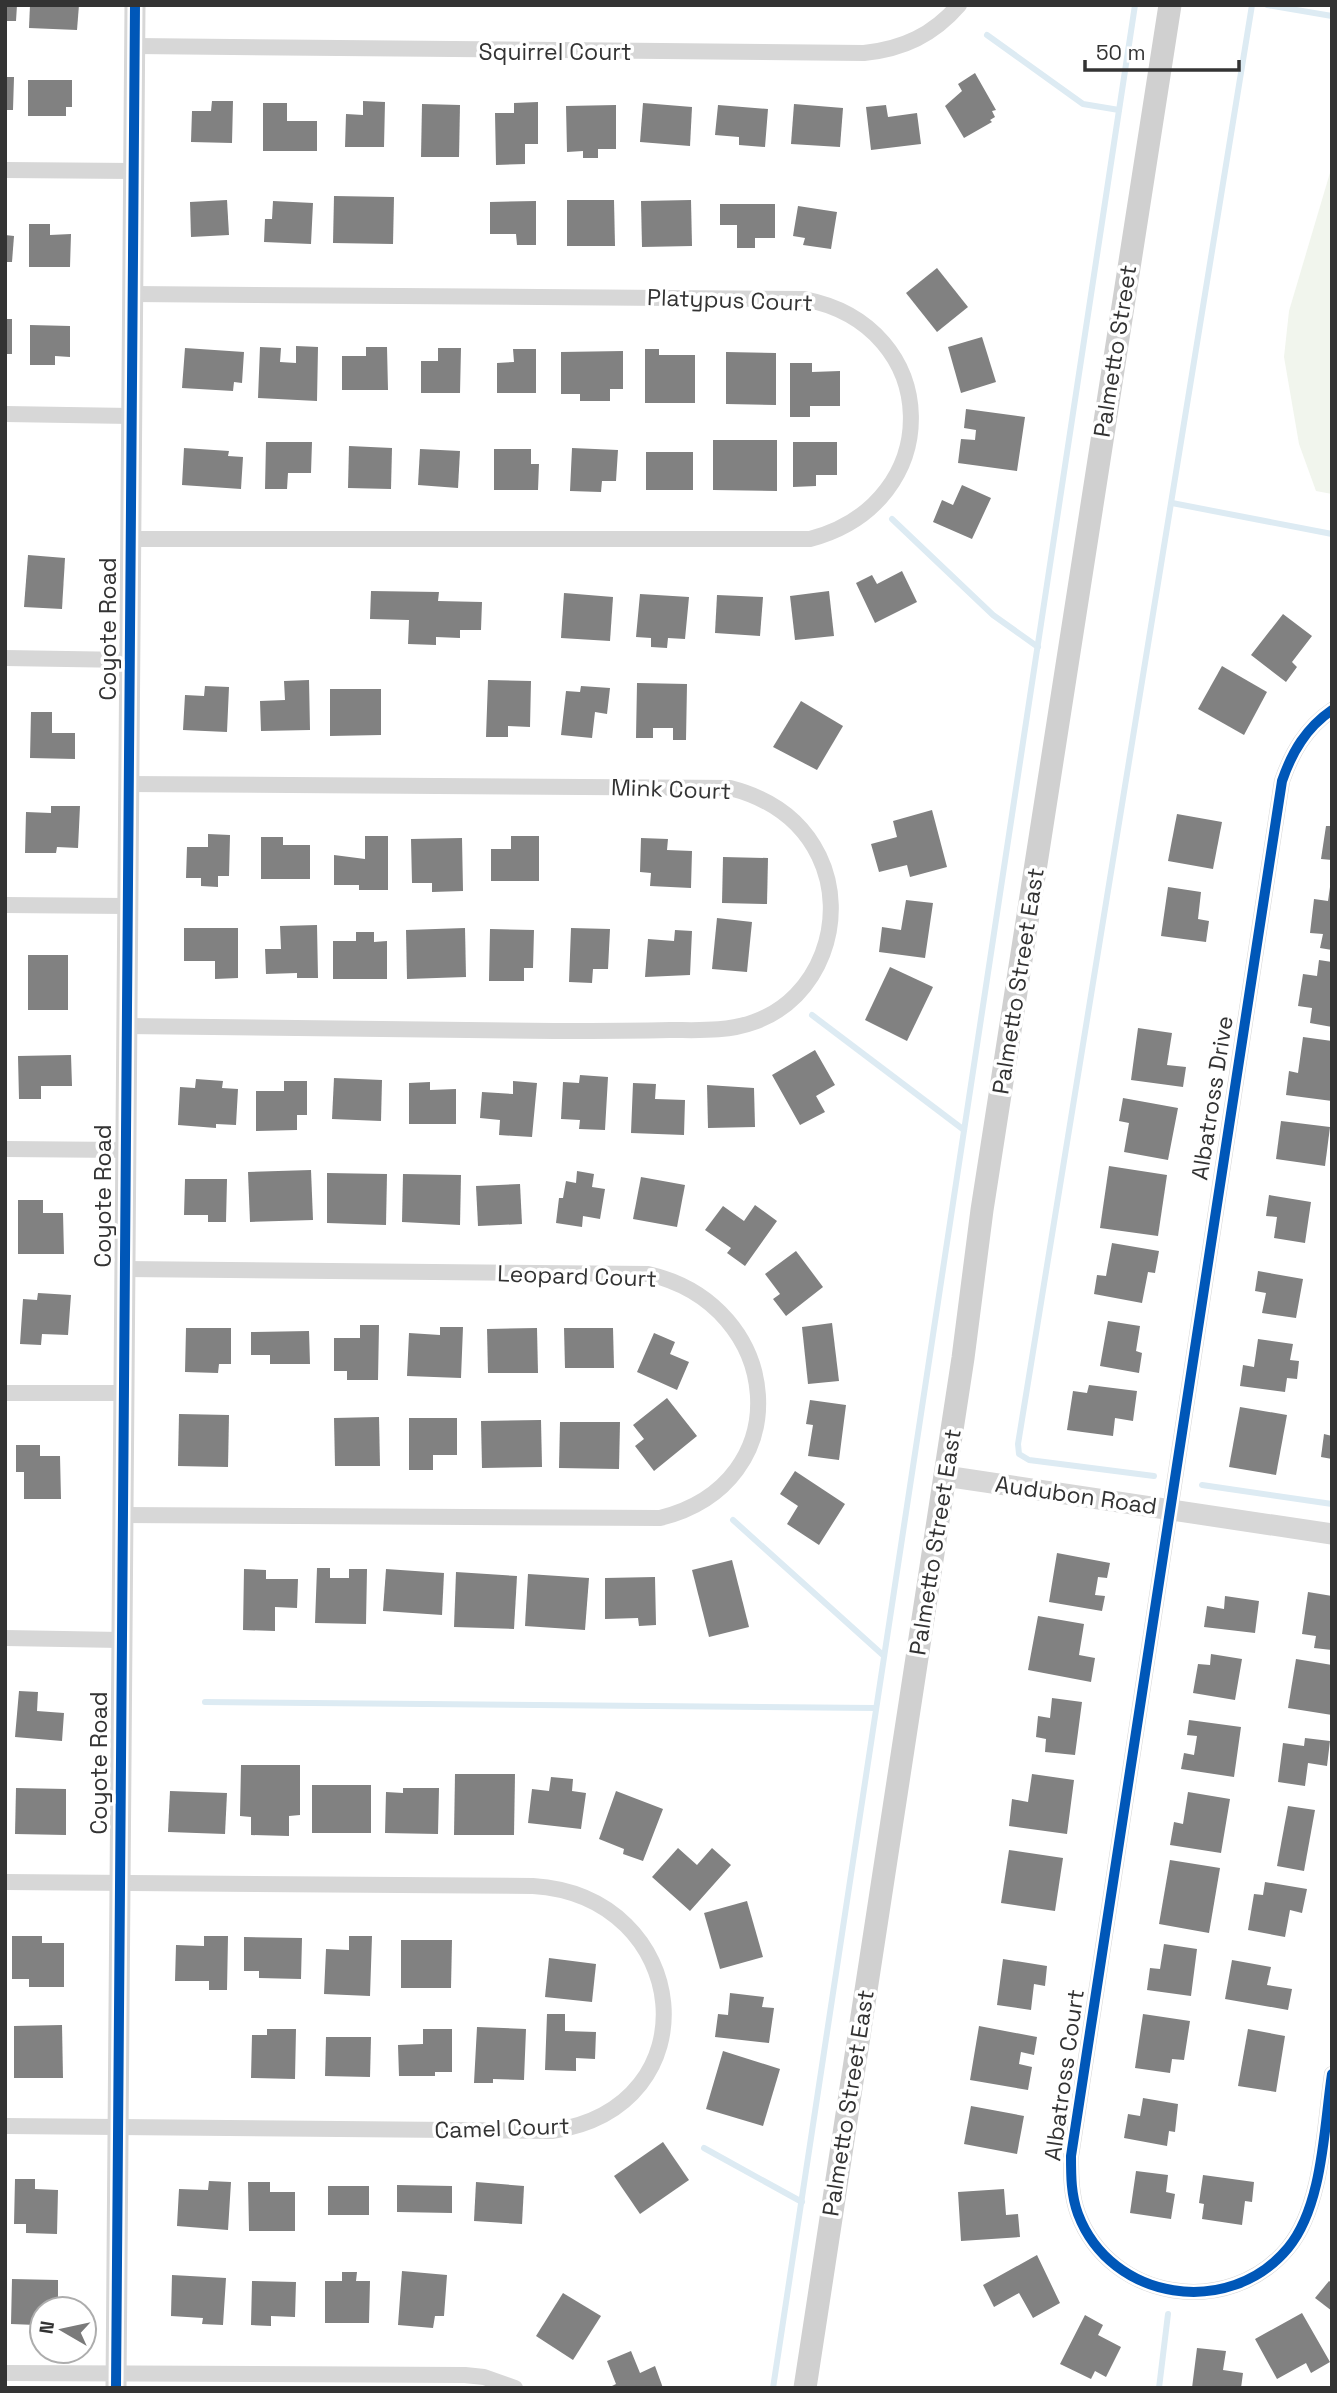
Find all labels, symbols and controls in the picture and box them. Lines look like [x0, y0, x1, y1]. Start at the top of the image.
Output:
scale bar [1085, 28, 1239, 72]
street label: Squirrel Court [478, 37, 632, 67]
text: 50 m [1096, 39, 1146, 66]
street label: Palmetto Street [1087, 263, 1143, 439]
street label: Platypus Court [647, 282, 813, 318]
street label: Coyote Road [93, 558, 123, 700]
street label: Mink Court [610, 772, 732, 806]
street label: Palmetto Street East [985, 866, 1051, 1096]
street label: Albatross Drive [1184, 1014, 1240, 1182]
street label: Coyote Road [88, 1125, 118, 1267]
street label: Leopard Court [497, 1258, 657, 1294]
street label: Palmetto Street East [902, 1427, 968, 1657]
street label: Audubon Road [993, 1469, 1159, 1521]
street label: Coyote Road [84, 1692, 114, 1834]
street label: Albatross Court [1037, 1987, 1091, 2163]
street label: Palmetto Street East [815, 1988, 881, 2218]
street label: Camel Court [434, 2111, 570, 2145]
north arrow [28, 2295, 98, 2365]
text: N [33, 2319, 60, 2336]

